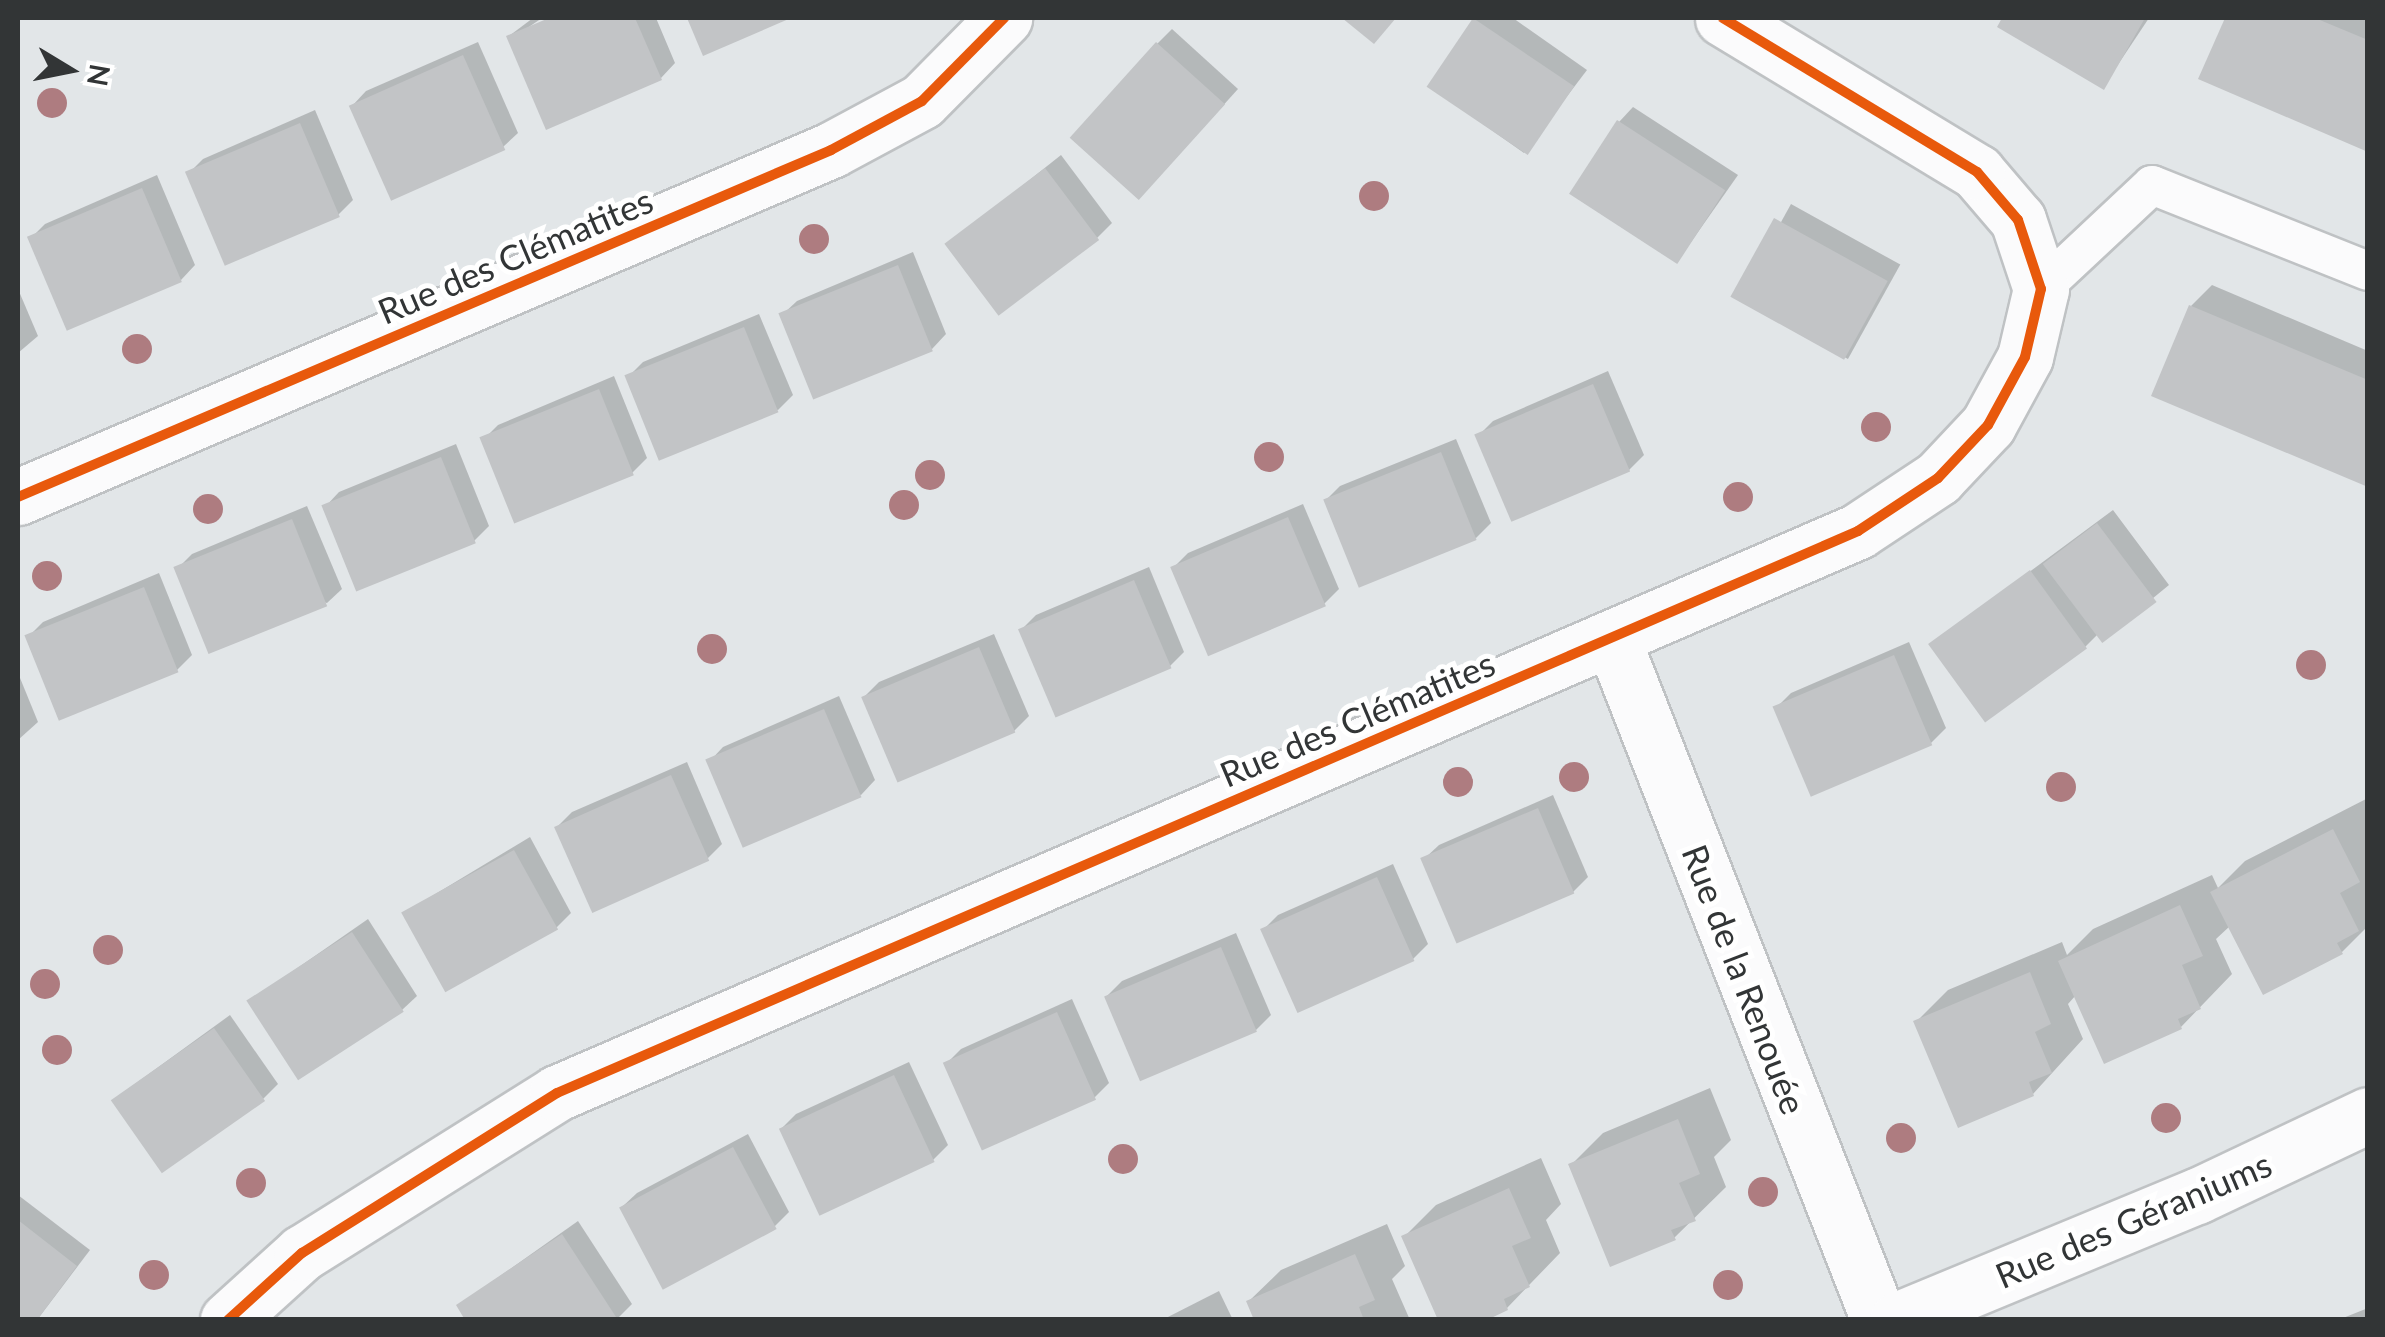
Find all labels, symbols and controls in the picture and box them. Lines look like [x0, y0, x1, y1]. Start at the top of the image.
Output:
north arrow [20, 20, 120, 120]
text: N [81, 62, 118, 89]
street label: Rue des Clématites [371, 178, 659, 332]
street label: Rue des Clématites [1213, 641, 1501, 795]
street label: Rue de la Renouée [1674, 838, 1816, 1120]
street label: Rue des Géraniums [1989, 1142, 2277, 1296]

